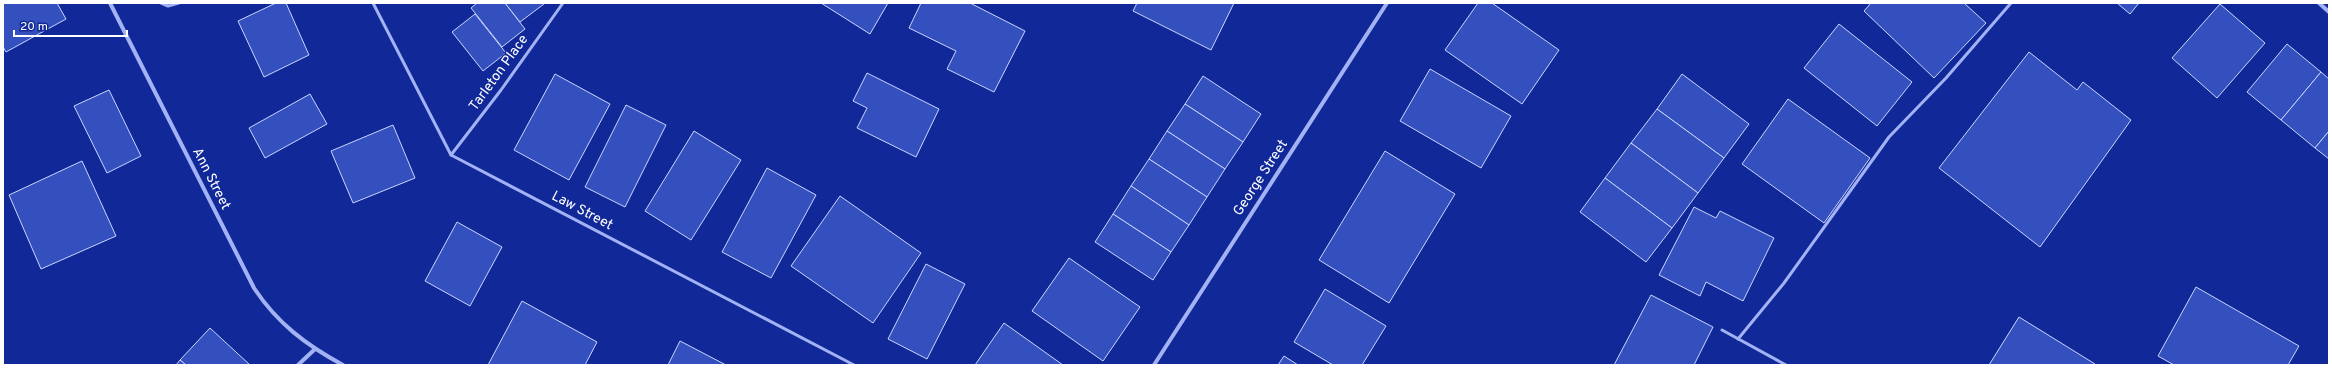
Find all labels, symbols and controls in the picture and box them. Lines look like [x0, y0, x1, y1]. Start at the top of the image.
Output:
scale bar [14, 12, 127, 38]
text: 20 m [20, 19, 48, 35]
street label: Tarleton Place [466, 32, 532, 114]
street label: George Street [1230, 137, 1292, 219]
street label: Ann Street [188, 145, 234, 213]
street label: Law Street [548, 188, 616, 234]

